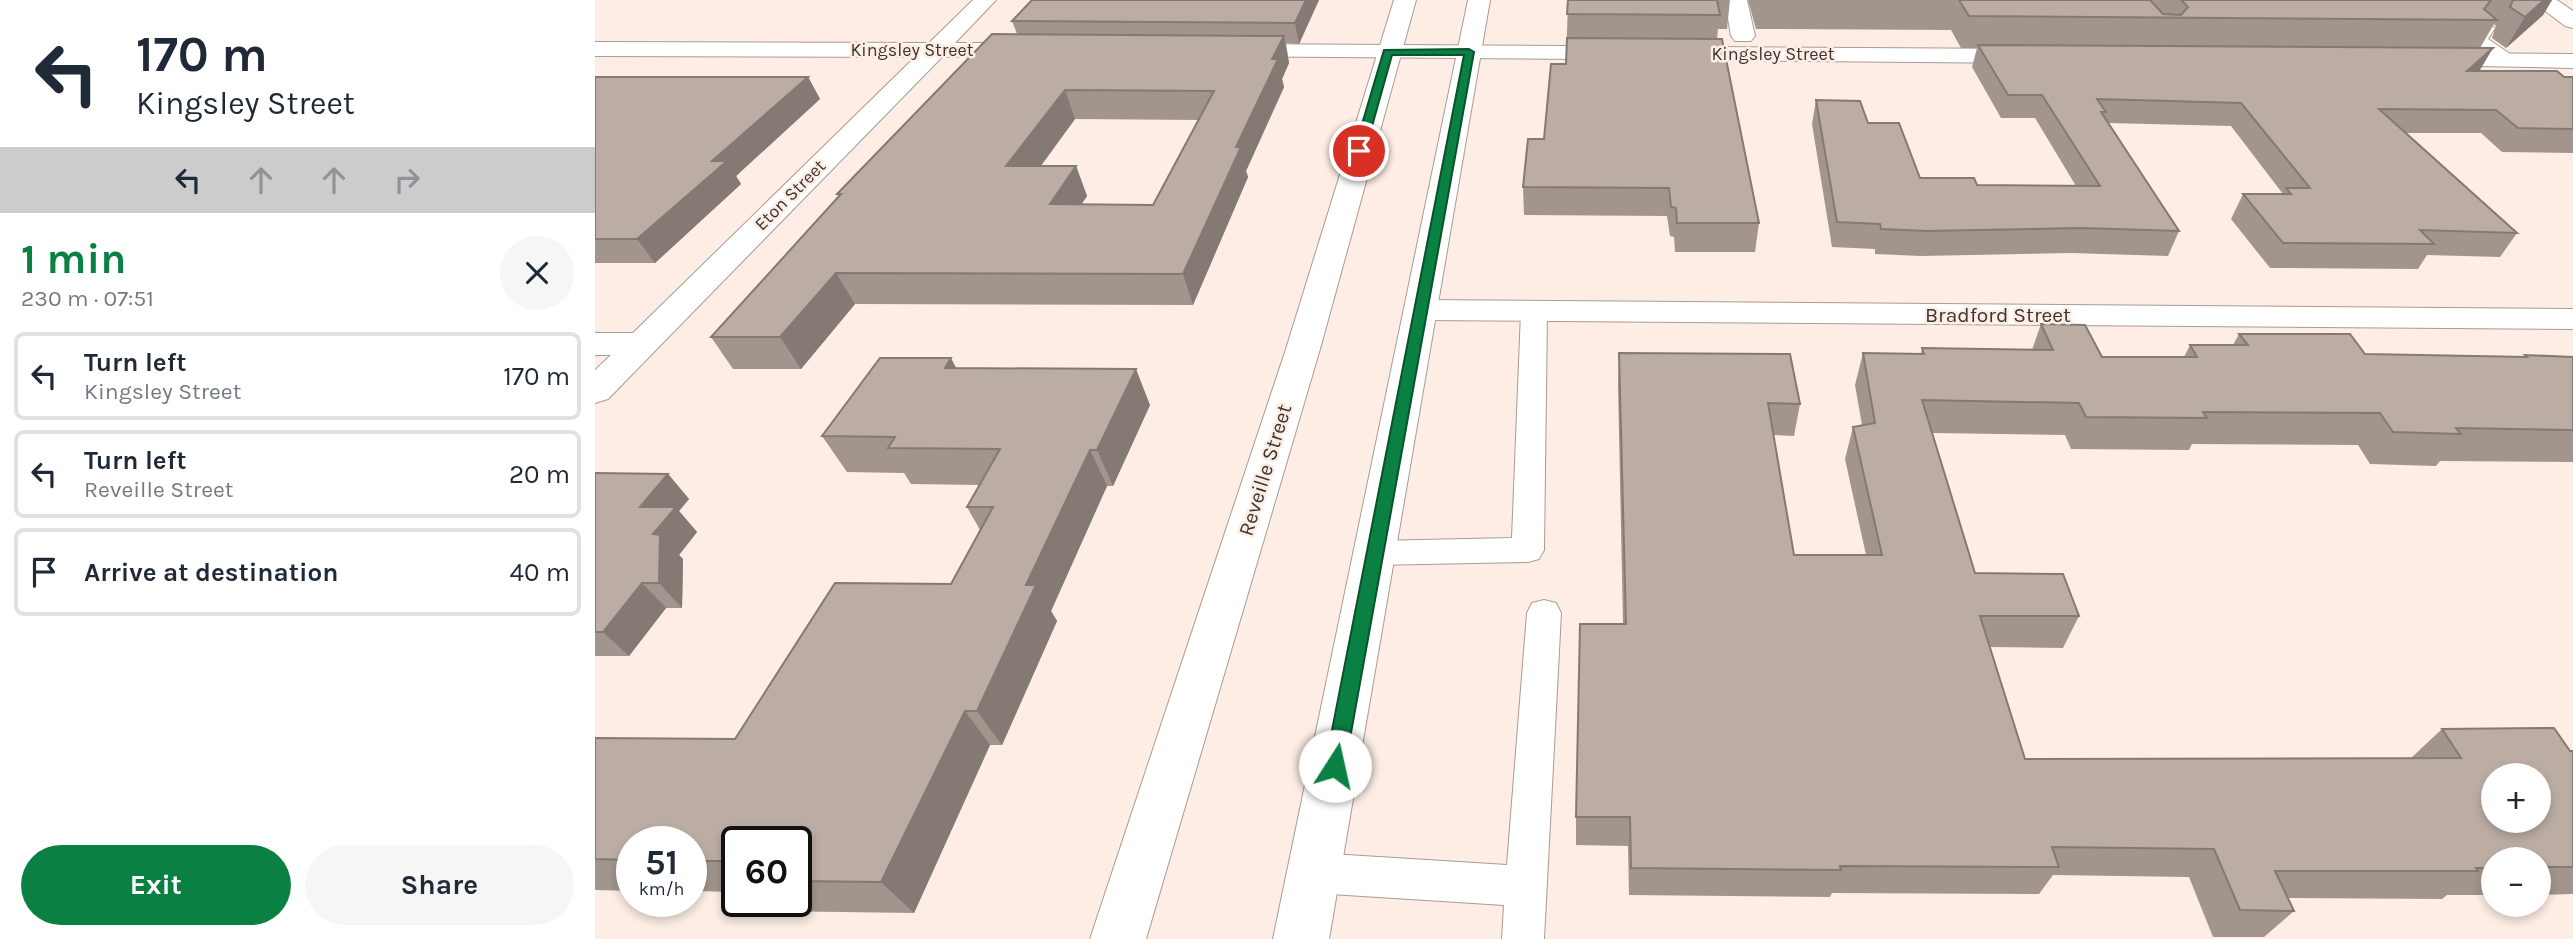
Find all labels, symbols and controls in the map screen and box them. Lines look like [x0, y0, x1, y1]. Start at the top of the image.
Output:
text: 170 m [136, 26, 268, 83]
icon: left [21, 28, 112, 119]
street label: Kingsley Street [850, 39, 974, 61]
street label: Kingsley Street [1711, 43, 1835, 65]
text: Kingsley Street [136, 85, 355, 122]
pin [1329, 121, 1389, 181]
icon: arrive [1340, 132, 1378, 170]
street label: Eton Street [750, 155, 830, 235]
icon: left [169, 161, 207, 199]
icon: ahead [242, 161, 280, 199]
icon: ahead [315, 161, 353, 199]
icon: right [388, 161, 426, 199]
text: 1 min [21, 234, 126, 284]
button: close [500, 236, 574, 310]
text: 230 m · 07:51 [21, 285, 154, 312]
street label: Bradford Street [1925, 303, 2071, 327]
text: Turn left [84, 347, 186, 378]
icon: left [25, 357, 63, 395]
text: 170 m [503, 361, 570, 392]
text: Kingsley Street [84, 378, 241, 405]
street label: Reveille Street [1234, 401, 1296, 539]
text: Turn left [84, 445, 186, 476]
icon: left [25, 455, 63, 493]
text: 20 m [509, 459, 570, 490]
text: Reveille Street [84, 476, 233, 503]
icon: arrive [25, 553, 63, 591]
text: Arrive at destination [84, 557, 338, 588]
text: 40 m [510, 557, 570, 588]
position arrow [1298, 729, 1372, 803]
map controls [2481, 763, 2551, 917]
button: + [2481, 763, 2551, 833]
speed limit sign: 60 [721, 826, 812, 917]
text: 51 [645, 842, 678, 883]
button: Exit [21, 845, 291, 925]
button: Share [305, 845, 574, 925]
button: − [2481, 847, 2551, 917]
text: km/h [639, 878, 684, 900]

